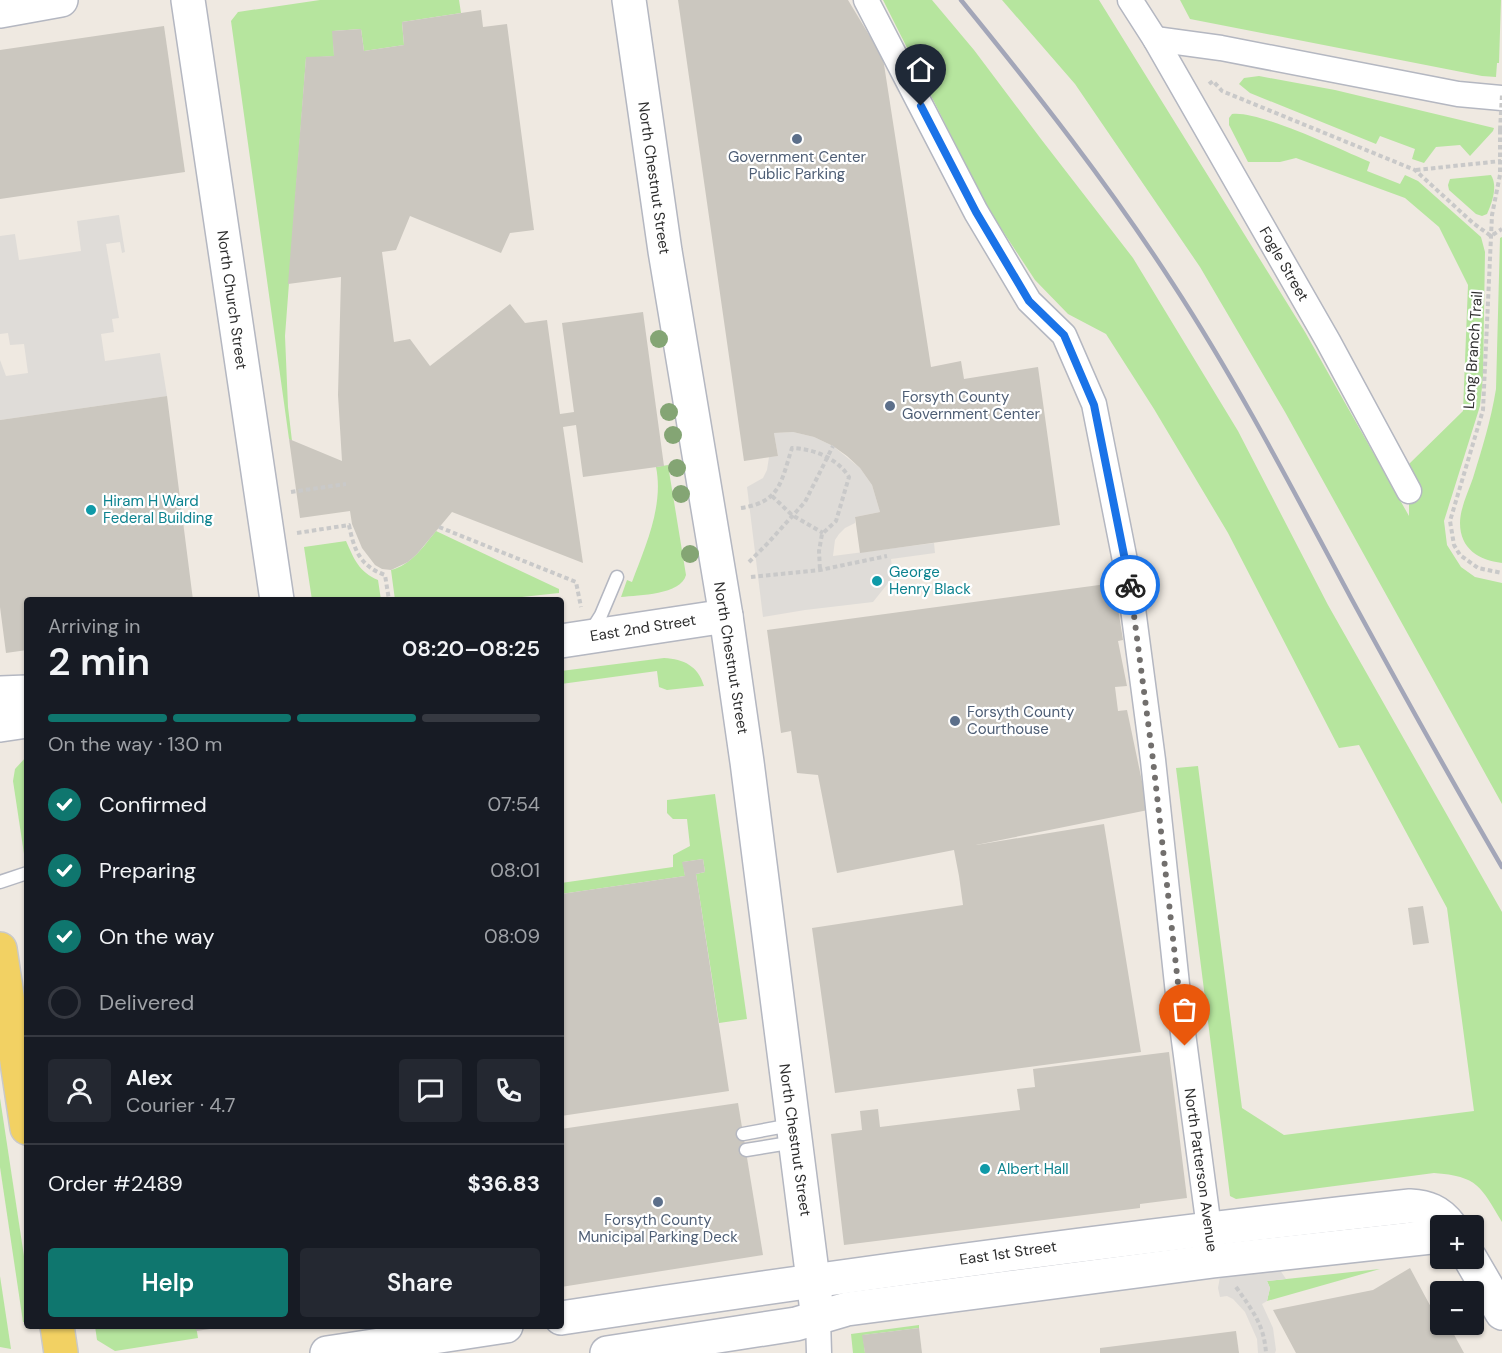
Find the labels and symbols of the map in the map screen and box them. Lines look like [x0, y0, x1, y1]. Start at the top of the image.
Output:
pin [895, 44, 946, 106]
street label: North Chestnut Street [633, 100, 675, 256]
marker: Government Center Public Parking [790, 132, 804, 146]
place label: Government Center Public Parking [728, 147, 866, 184]
street label: Fogle Street [1255, 223, 1313, 305]
street label: North Church Street [212, 229, 252, 371]
street label: Long Branch Trail [1459, 290, 1487, 410]
place label: Forsyth County Government Center [902, 387, 1041, 424]
marker: Forsyth County Government Center [883, 399, 897, 413]
place label: Hiram H Ward Federal Building [103, 491, 213, 528]
marker: Hiram H Ward Federal Building [84, 503, 98, 517]
courier [1100, 555, 1160, 615]
place label: George Henry Black [889, 562, 971, 599]
marker: George Henry Black [870, 574, 884, 588]
street label: North Chestnut Street [709, 580, 753, 736]
street label: East 2nd Street [589, 610, 697, 646]
place label: Forsyth County Courthouse [967, 702, 1075, 739]
marker: Forsyth County Courthouse [948, 714, 962, 728]
pin [1159, 984, 1210, 1046]
street label: North Chestnut Street [774, 1062, 816, 1218]
street label: North Patterson Avenue [1180, 1087, 1222, 1253]
place label: Albert Hall [997, 1159, 1069, 1179]
marker: Albert Hall [978, 1162, 992, 1176]
marker: Forsyth County Municipal Parking Deck [651, 1195, 665, 1209]
place label: Forsyth County Municipal Parking Deck [578, 1210, 738, 1247]
street label: East 1st Street [958, 1236, 1058, 1270]

